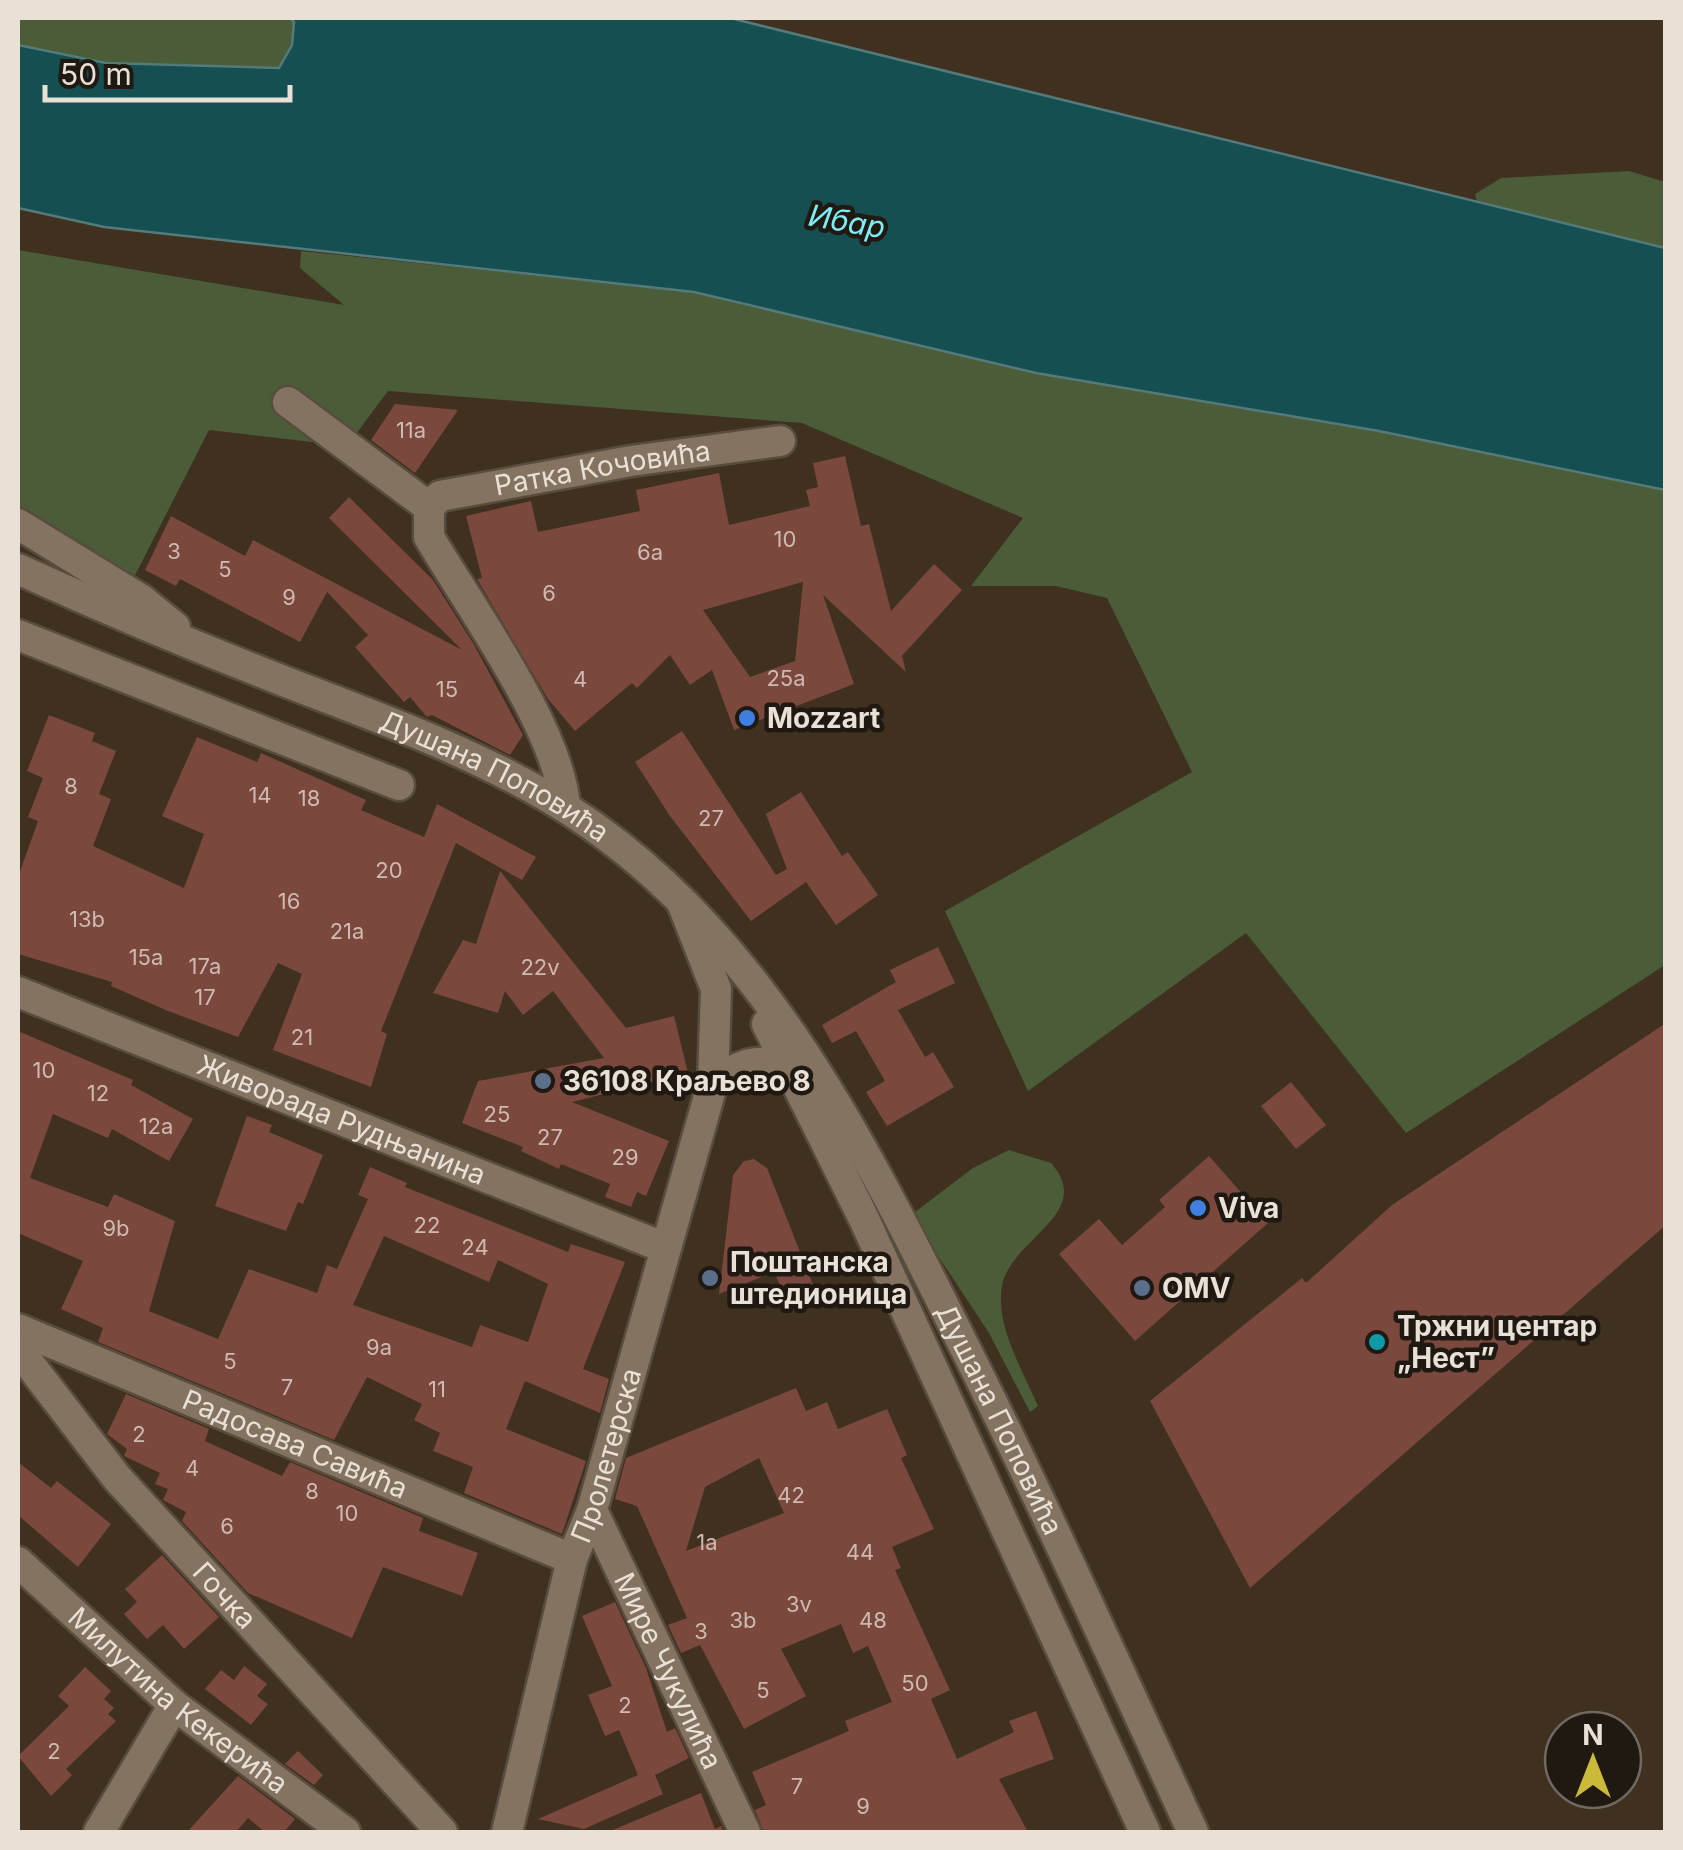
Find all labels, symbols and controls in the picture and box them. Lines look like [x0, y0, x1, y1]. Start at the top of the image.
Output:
scale bar [45, 40, 290, 102]
text: 50 m [60, 56, 132, 92]
water label: Ибар [806, 197, 888, 245]
house number: 11a [396, 417, 426, 443]
street label: Ратка Кочовића [492, 434, 712, 503]
house number: 10 [774, 526, 796, 552]
house number: 3 [167, 538, 181, 564]
house number: 6a [637, 539, 663, 565]
house number: 5 [218, 556, 232, 582]
house number: 6 [542, 580, 556, 606]
house number: 9 [282, 584, 296, 610]
house number: 25a [766, 665, 806, 691]
house number: 4 [573, 666, 587, 692]
house number: 15 [436, 676, 458, 702]
place label: Mozzart [767, 701, 880, 735]
street label: Душана Поповића [375, 703, 616, 849]
marker: Mozzart [736, 707, 758, 729]
house number: 8 [64, 773, 78, 799]
house number: 14 [248, 782, 272, 808]
house number: 18 [298, 785, 320, 811]
house number: 27 [698, 805, 724, 831]
house number: 20 [375, 857, 403, 883]
house number: 16 [278, 888, 300, 914]
house number: 13b [69, 906, 105, 932]
house number: 21a [330, 918, 364, 944]
house number: 15a [129, 944, 163, 970]
house number: 17a [189, 953, 221, 979]
house number: 22v [520, 954, 560, 980]
house number: 17 [194, 984, 216, 1010]
house number: 21 [291, 1024, 313, 1050]
street label: Живорада Рудњанина [193, 1048, 490, 1192]
house number: 10 [33, 1057, 55, 1083]
place label: 36108 Краљево 8 [563, 1064, 811, 1098]
marker: 36108 Краљево 8 [532, 1070, 554, 1092]
house number: 12 [87, 1080, 109, 1106]
house number: 25 [484, 1101, 510, 1127]
house number: 12a [139, 1113, 173, 1139]
house number: 27 [537, 1124, 563, 1150]
house number: 29 [611, 1144, 639, 1170]
place label: Viva [1218, 1191, 1279, 1225]
marker: Viva [1187, 1197, 1209, 1219]
house number: 22 [414, 1212, 440, 1238]
house number: 9b [102, 1215, 130, 1241]
house number: 24 [461, 1234, 489, 1260]
place label: Поштанска штедионица [730, 1245, 907, 1311]
marker: Поштанска штедионица [699, 1267, 721, 1289]
place label: OMV [1162, 1271, 1231, 1305]
marker: OMV [1131, 1277, 1153, 1299]
street label: Душана Поповића [929, 1298, 1070, 1540]
place label: Тржни центар „Нест” [1397, 1309, 1597, 1375]
marker: Тржни центар „Нест” [1366, 1331, 1388, 1353]
house number: 9a [366, 1334, 392, 1360]
house number: 5 [223, 1348, 237, 1374]
street label: Пролетерска [564, 1364, 648, 1548]
house number: 7 [281, 1374, 293, 1400]
house number: 11 [428, 1376, 446, 1402]
street label: Радосава Савића [178, 1382, 413, 1506]
house number: 2 [132, 1421, 146, 1447]
house number: 4 [185, 1455, 199, 1481]
house number: 8 [305, 1478, 319, 1504]
house number: 42 [777, 1482, 805, 1508]
house number: 10 [336, 1500, 358, 1526]
house number: 6 [220, 1513, 234, 1539]
house number: 1a [696, 1529, 718, 1555]
house number: 44 [846, 1539, 874, 1565]
street label: Гочка [186, 1555, 264, 1636]
street label: Мире Чукулића [607, 1567, 730, 1774]
house number: 3v [786, 1591, 812, 1617]
street label: Милутина Кекерића [61, 1600, 295, 1801]
house number: 3b [729, 1607, 757, 1633]
house number: 48 [859, 1607, 887, 1633]
house number: 3 [694, 1618, 708, 1644]
house number: 50 [901, 1670, 929, 1696]
house number: 5 [756, 1677, 770, 1703]
house number: 2 [618, 1692, 632, 1718]
north arrow [1543, 1710, 1643, 1810]
text: N [1582, 1718, 1604, 1752]
house number: 2 [47, 1738, 61, 1764]
house number: 7 [791, 1773, 803, 1799]
house number: 9 [856, 1793, 870, 1819]

